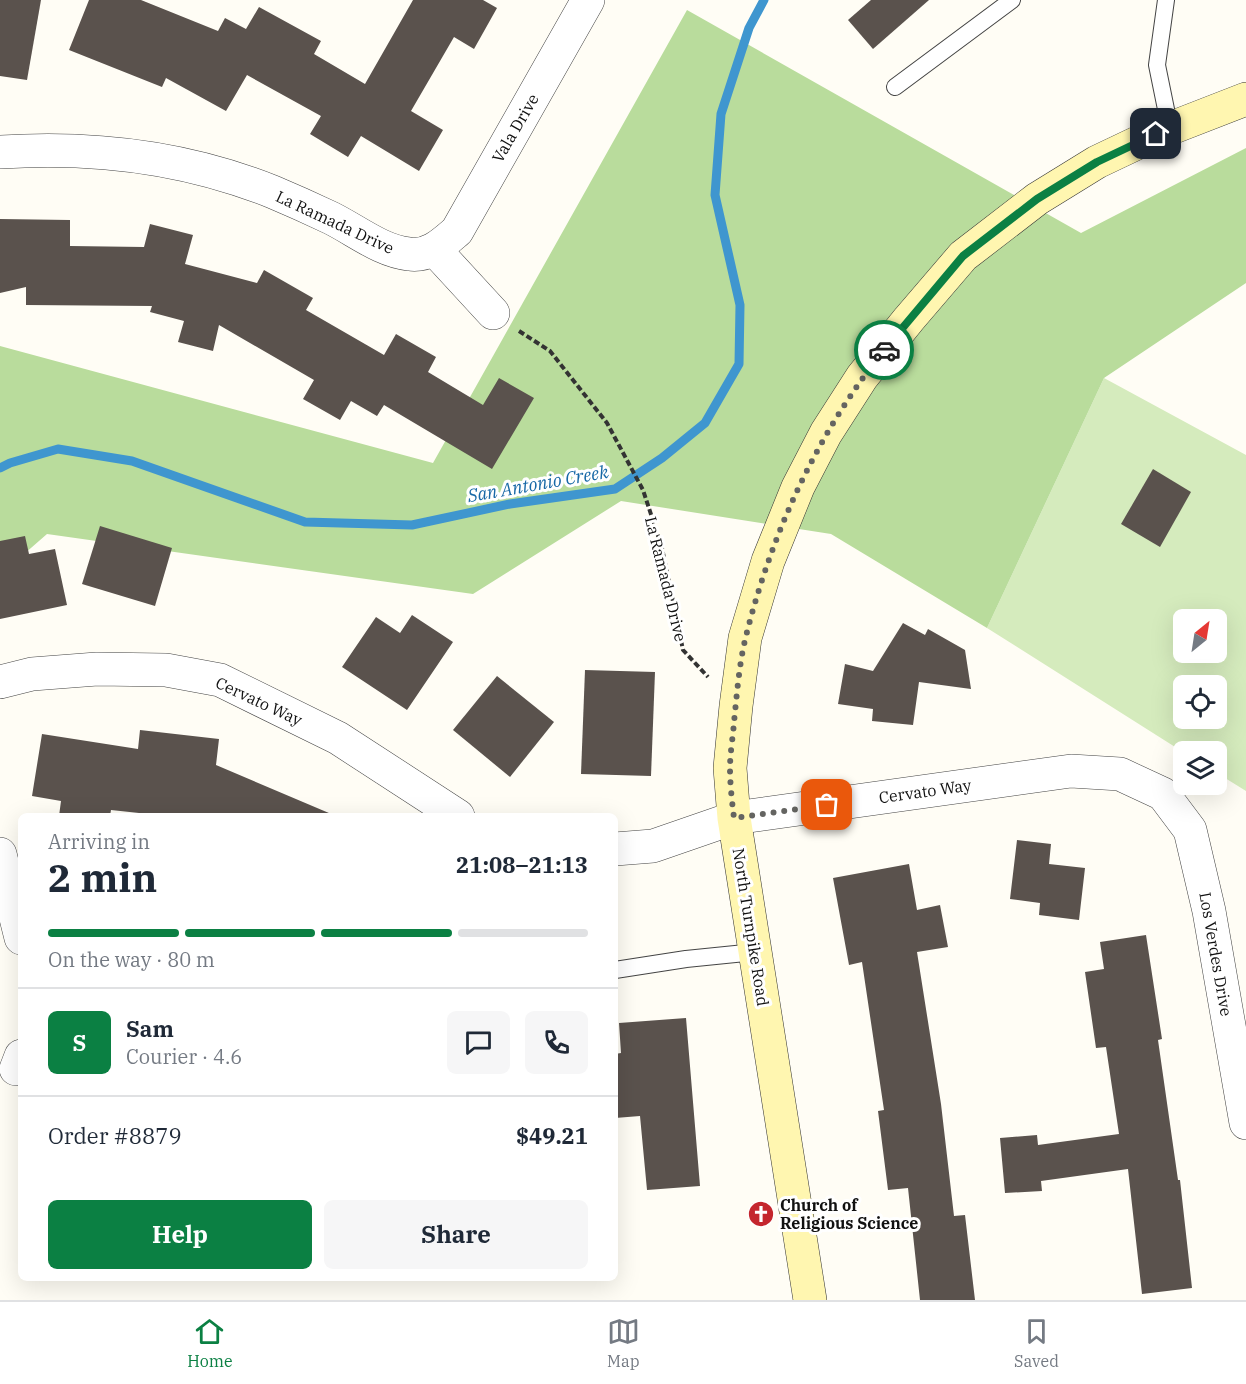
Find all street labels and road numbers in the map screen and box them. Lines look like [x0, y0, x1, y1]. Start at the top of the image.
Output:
street label: Vala Drive [487, 90, 543, 166]
street label: La Ramada Drive [273, 186, 397, 258]
street label: La Ramada Drive [641, 514, 691, 644]
street label: Cervato Way [212, 672, 306, 730]
street label: Cervato Way [877, 775, 973, 807]
street label: North Turnpike Road [729, 847, 773, 1008]
street label: Los Verdes Drive [1195, 890, 1237, 1018]

